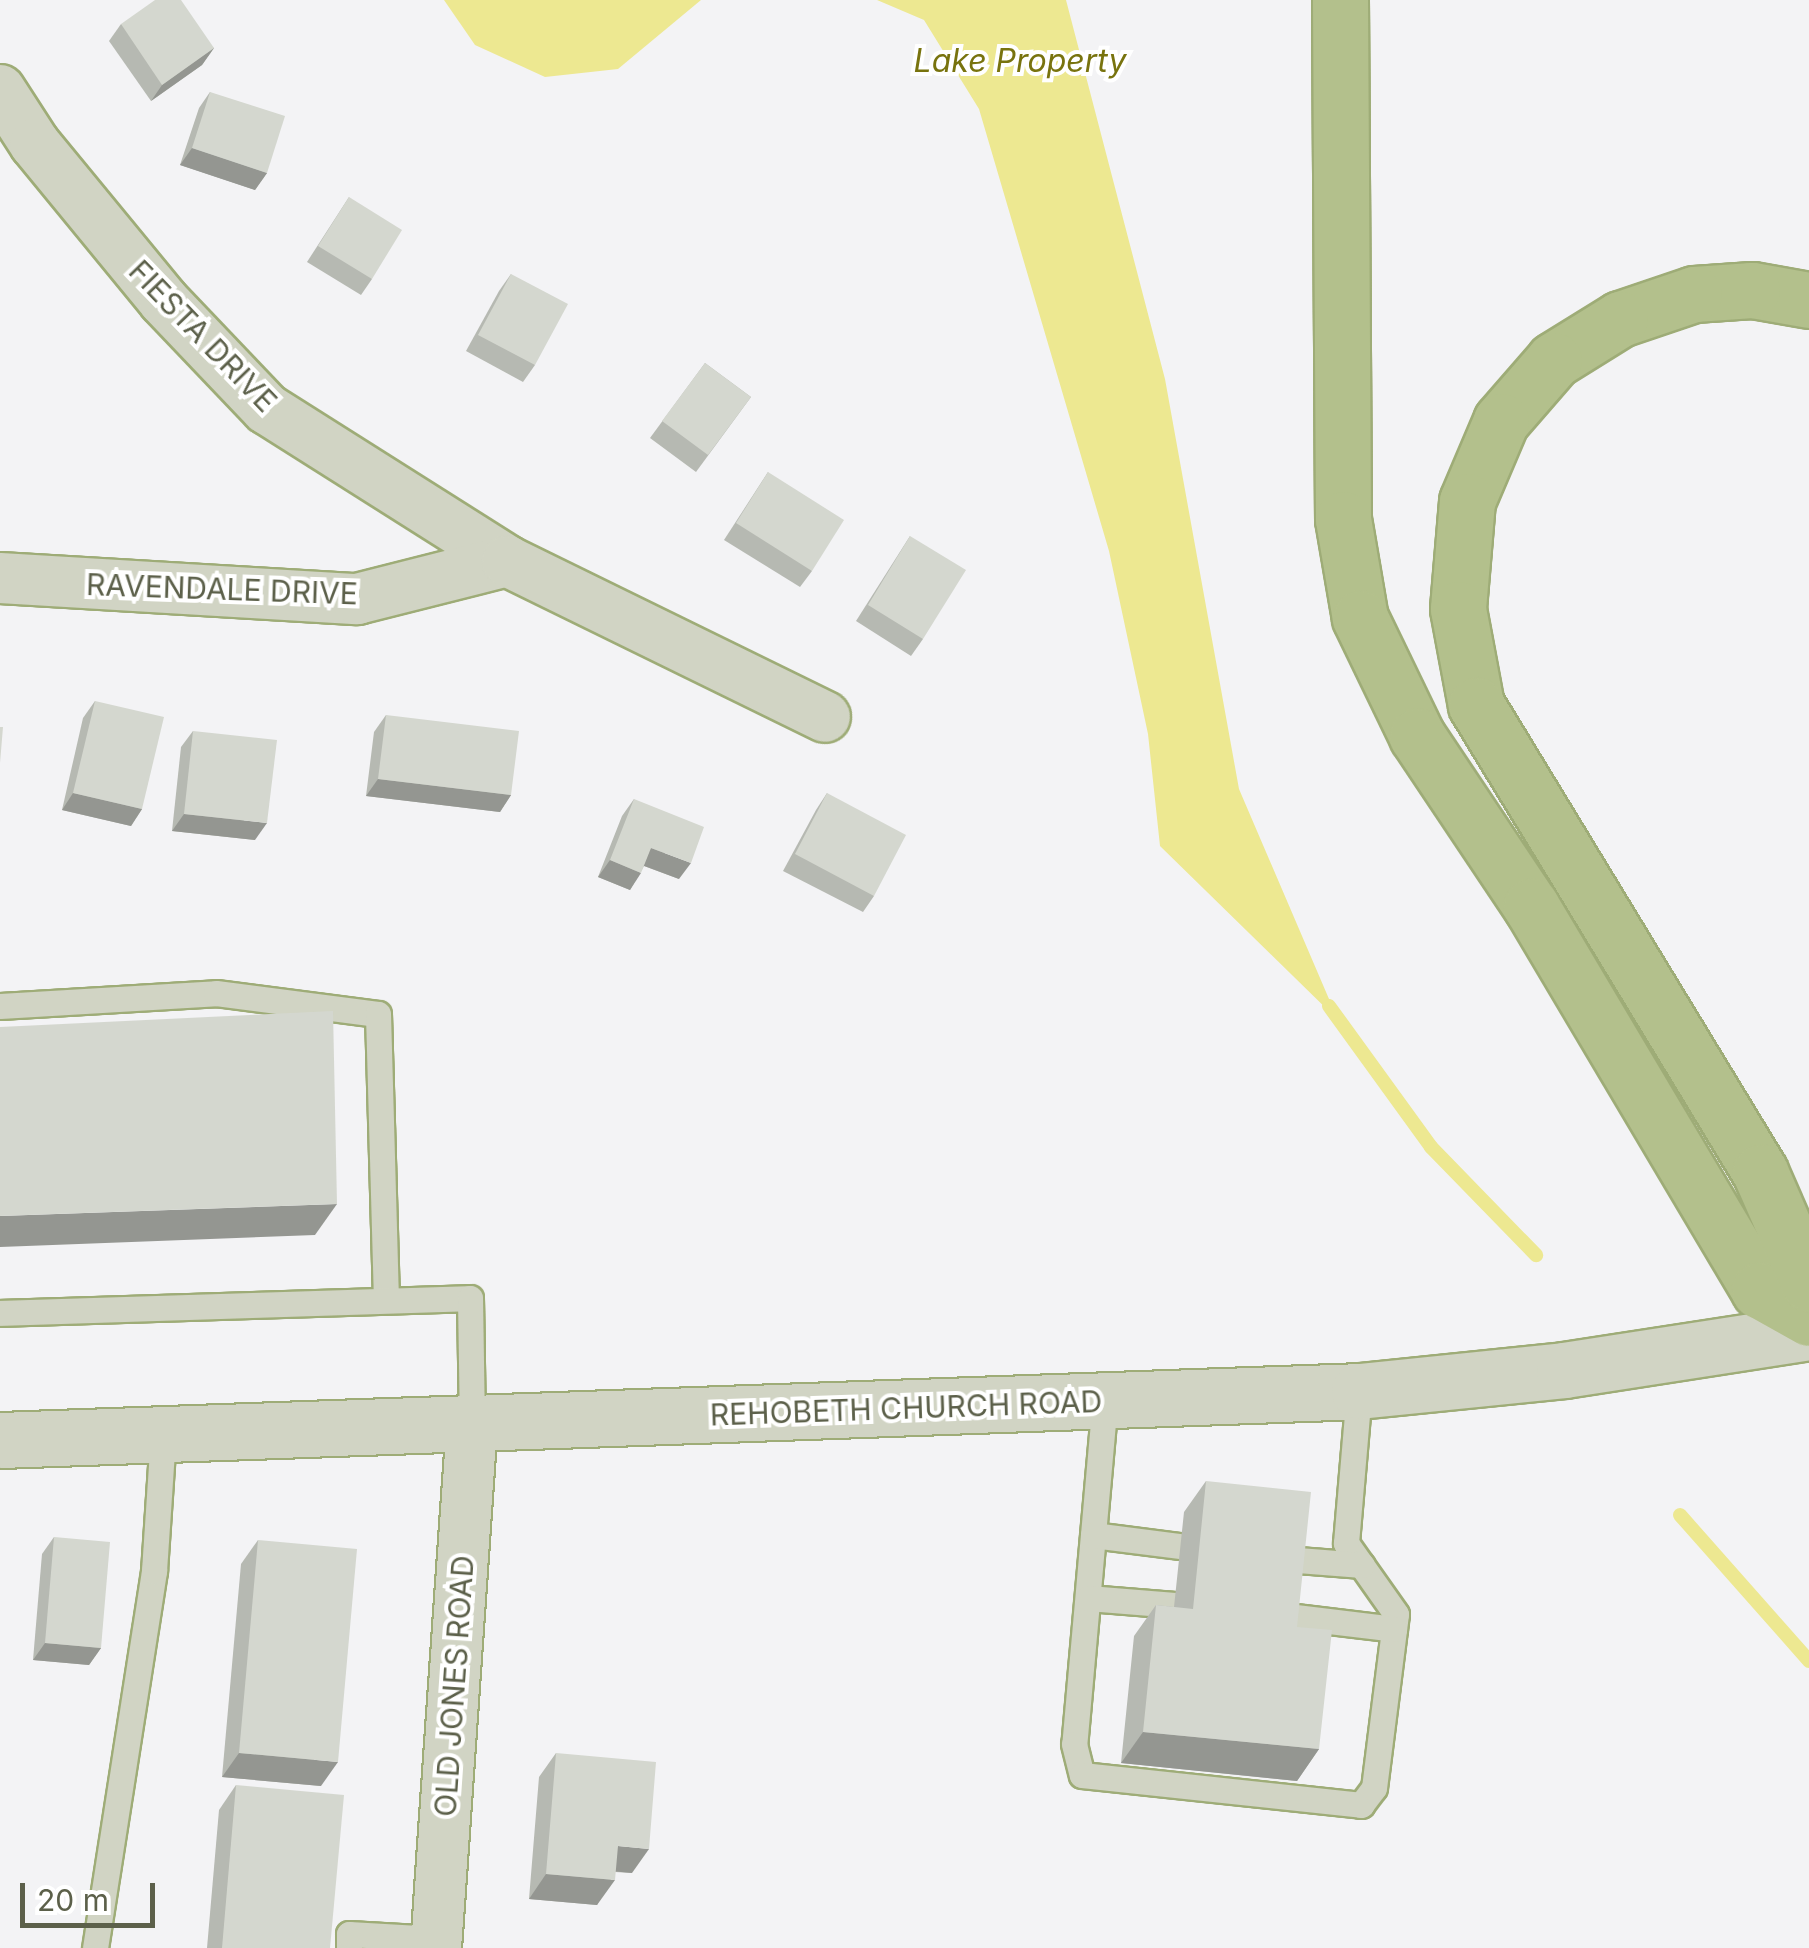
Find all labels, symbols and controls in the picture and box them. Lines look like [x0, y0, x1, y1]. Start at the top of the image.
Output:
water label: Lake Property [914, 42, 1126, 80]
street label: FIESTA DRIVE [122, 253, 284, 419]
street label: RAVENDALE DRIVE [86, 566, 358, 612]
street label: REHOBETH CHURCH ROAD [709, 1383, 1103, 1433]
street label: OLD JONES ROAD [427, 1554, 481, 1818]
scale bar [25, 1863, 160, 1925]
text: 20 m [37, 1882, 109, 1918]

